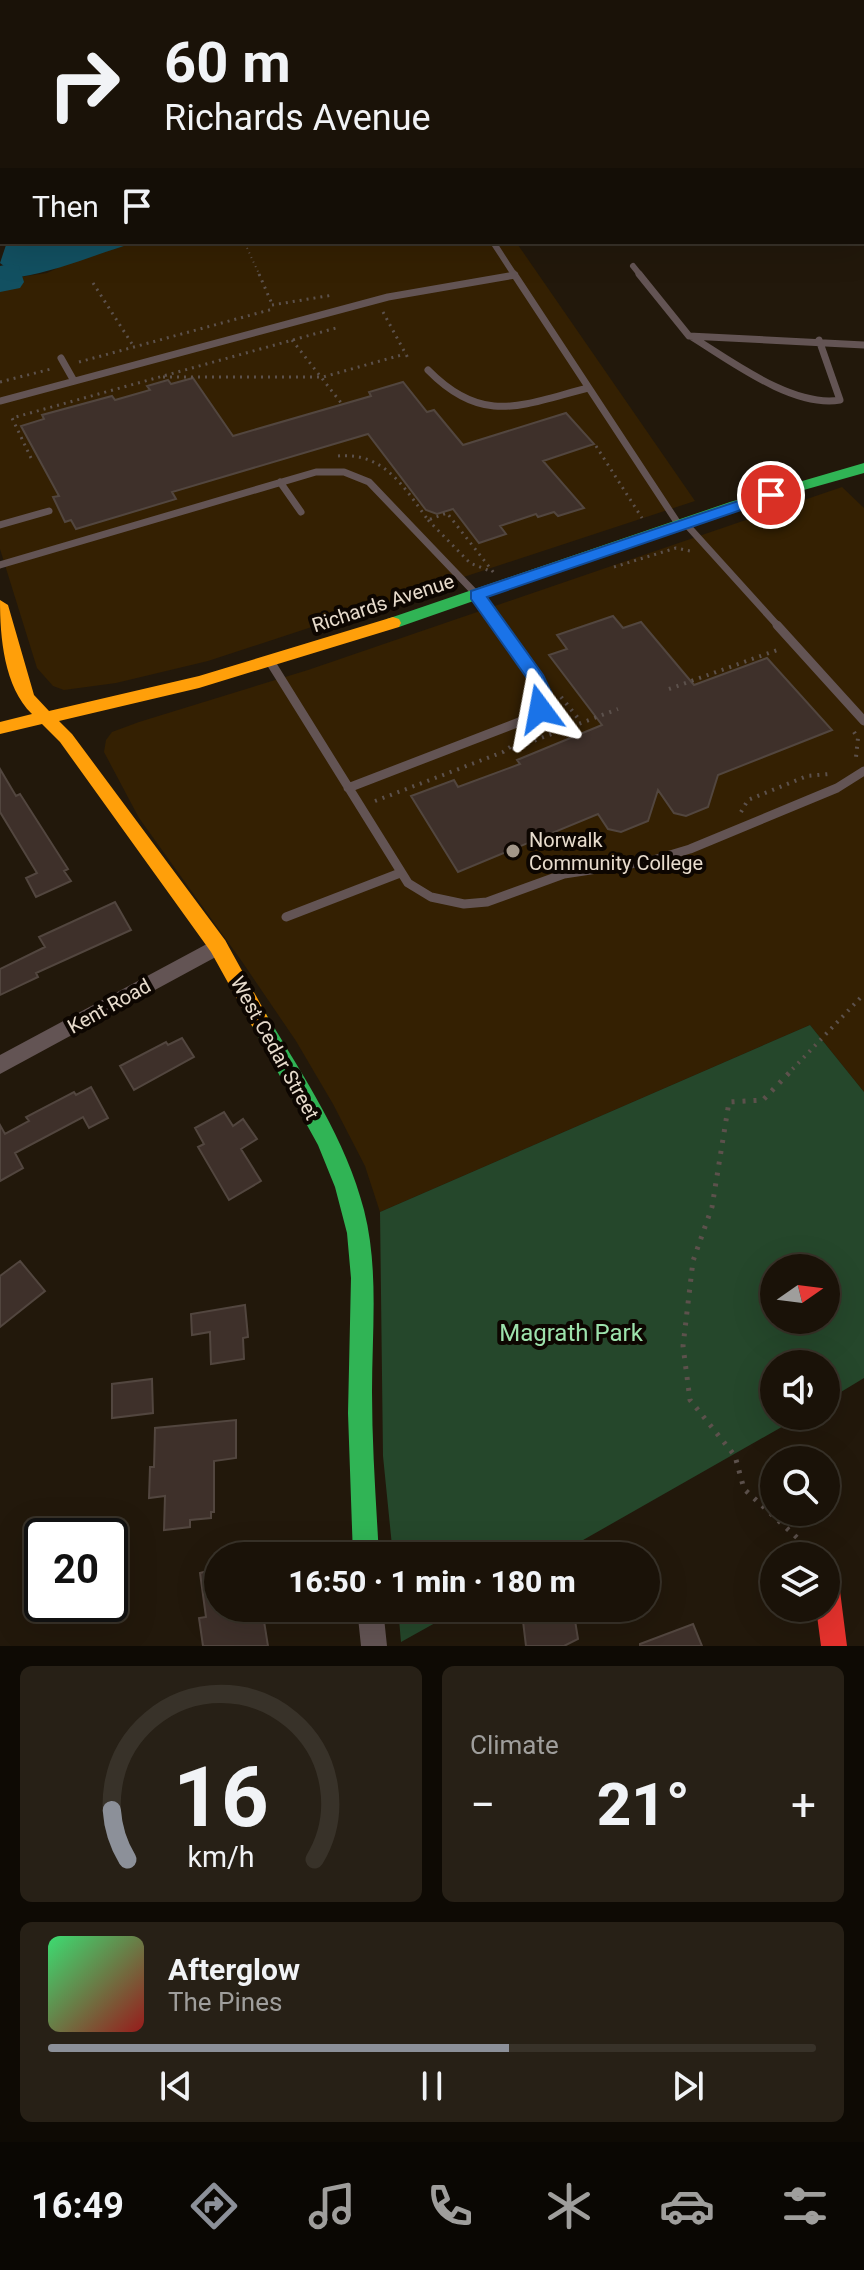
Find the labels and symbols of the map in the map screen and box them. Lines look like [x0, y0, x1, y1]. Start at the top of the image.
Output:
pin [737, 461, 805, 529]
street label: Richards Avenue [309, 569, 457, 637]
position arrow [498, 667, 582, 751]
place label: Norwalk Community College [529, 828, 703, 875]
marker: Norwalk Community College [504, 842, 522, 860]
street label: West Cedar Street [226, 972, 324, 1124]
street label: Kent Road [63, 973, 155, 1039]
north arrow [760, 1254, 840, 1334]
park label: Magrath Park [499, 1319, 644, 1347]
speed limit sign: 20 [24, 1518, 128, 1622]

